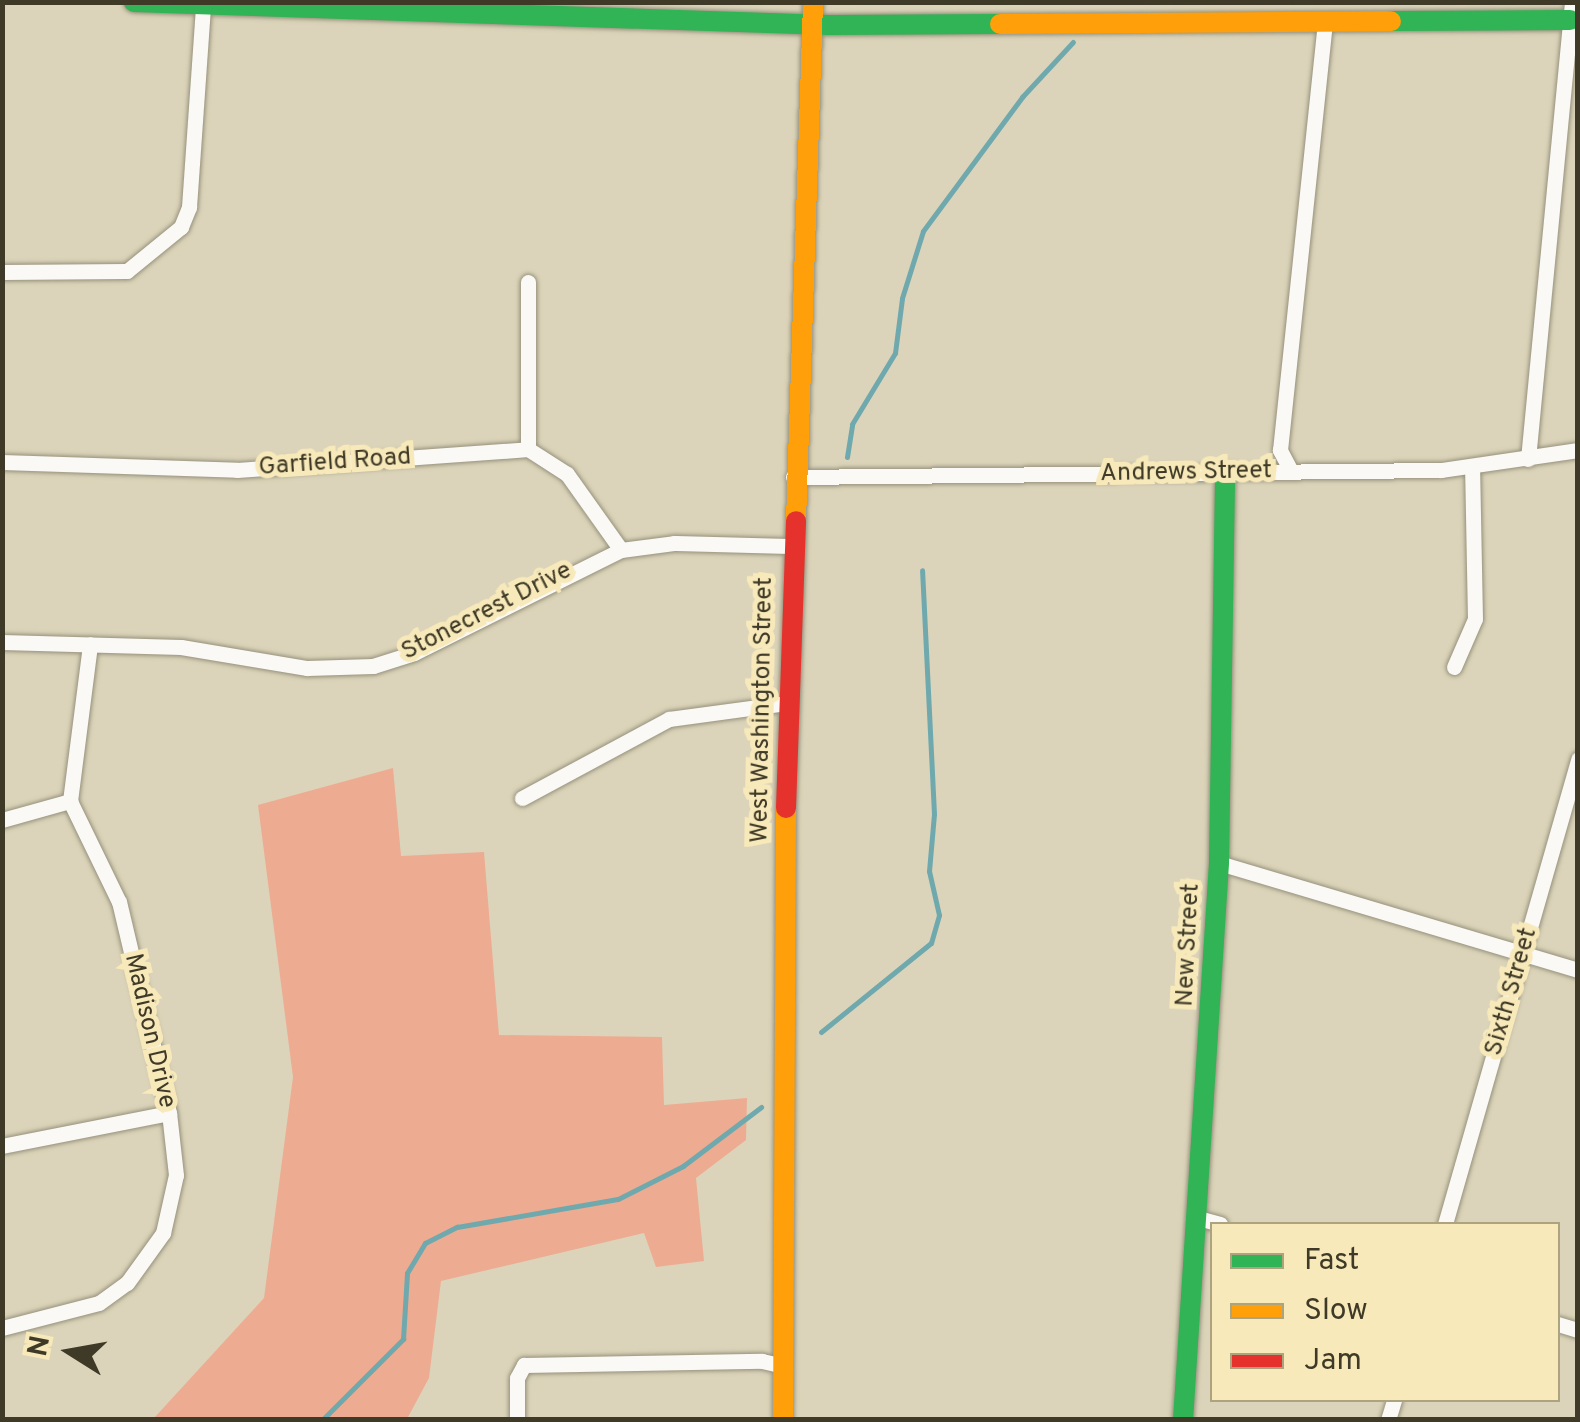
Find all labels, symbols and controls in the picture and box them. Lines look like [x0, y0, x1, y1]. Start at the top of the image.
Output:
street label: Garfield Road [258, 443, 412, 483]
street label: Andrews Street [1100, 457, 1272, 489]
street label: Stonecrest Drive [397, 556, 577, 668]
street label: West Washington Street [746, 577, 780, 843]
street label: New Street [1171, 883, 1207, 1007]
street label: Sixth Street [1479, 925, 1545, 1059]
street label: Madison Drive [117, 951, 181, 1111]
legend [1210, 1222, 1560, 1402]
text: Fast [1304, 1243, 1359, 1280]
text: Slow [1304, 1293, 1368, 1330]
north arrow [20, 1302, 120, 1402]
text: N [21, 1333, 60, 1360]
text: Jam [1304, 1343, 1362, 1380]

